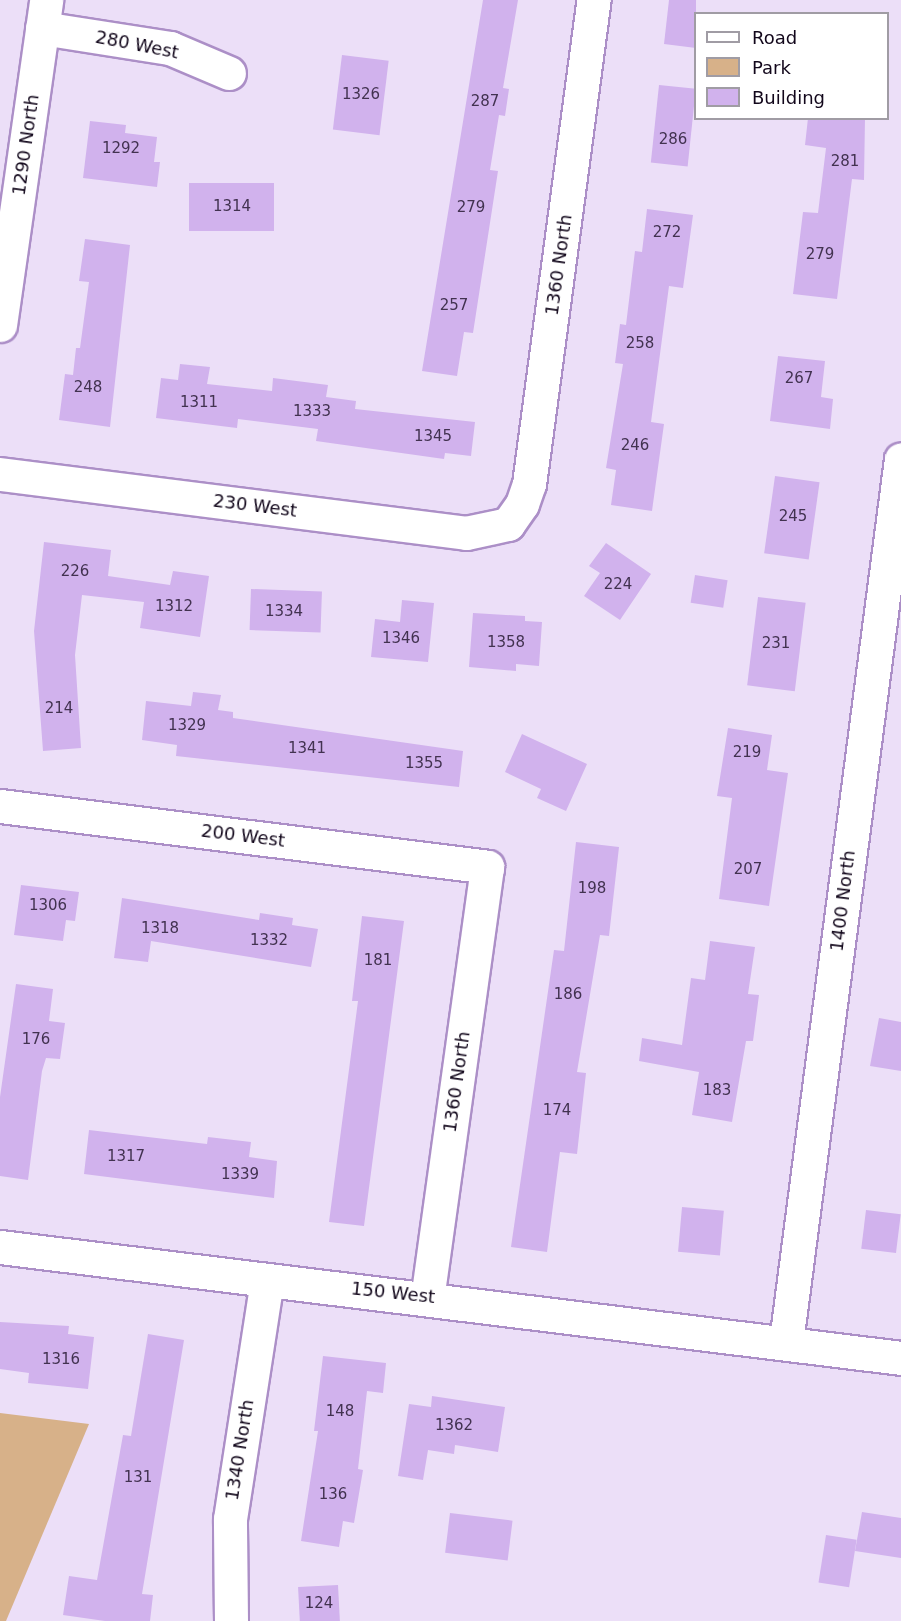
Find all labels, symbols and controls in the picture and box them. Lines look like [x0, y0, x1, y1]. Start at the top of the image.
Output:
legend [694, 12, 889, 120]
street label: 280 West [94, 26, 180, 64]
text: Road [752, 27, 797, 48]
text: Park [752, 57, 791, 78]
house number: 1326 [342, 86, 380, 104]
text: Building [752, 87, 825, 108]
street label: 1290 North [8, 93, 44, 197]
house number: 287 [471, 93, 499, 111]
house number: 286 [659, 131, 687, 149]
house number: 1292 [102, 140, 140, 158]
house number: 281 [831, 153, 859, 171]
house number: 1314 [213, 198, 251, 216]
house number: 279 [457, 199, 485, 217]
street label: 1360 North [541, 213, 577, 317]
house number: 272 [653, 224, 681, 242]
house number: 279 [806, 246, 834, 264]
house number: 257 [440, 297, 468, 315]
house number: 258 [626, 335, 654, 353]
house number: 267 [785, 370, 813, 388]
house number: 248 [74, 379, 102, 397]
house number: 1311 [180, 394, 218, 412]
house number: 1333 [293, 403, 331, 421]
house number: 1345 [414, 428, 452, 446]
house number: 246 [621, 437, 649, 455]
street label: 230 West [212, 490, 298, 522]
house number: 245 [779, 508, 807, 526]
house number: 226 [61, 563, 89, 581]
house number: 224 [604, 576, 632, 594]
house number: 1312 [155, 598, 193, 616]
house number: 1334 [265, 603, 303, 621]
house number: 1346 [382, 630, 420, 648]
house number: 1358 [487, 634, 525, 652]
house number: 231 [762, 635, 790, 653]
house number: 214 [45, 700, 73, 718]
house number: 1329 [168, 717, 206, 735]
house number: 1341 [288, 740, 326, 758]
house number: 219 [733, 744, 761, 762]
house number: 1355 [405, 755, 443, 773]
street label: 200 West [200, 820, 286, 852]
street label: 1400 North [826, 849, 860, 953]
house number: 207 [734, 861, 762, 879]
house number: 198 [578, 880, 606, 898]
house number: 1306 [29, 897, 67, 915]
house number: 1318 [141, 920, 179, 938]
house number: 1332 [250, 932, 288, 950]
house number: 181 [364, 952, 392, 970]
house number: 186 [554, 986, 582, 1004]
street label: 1360 North [439, 1030, 475, 1134]
house number: 176 [22, 1031, 50, 1049]
house number: 183 [703, 1082, 731, 1100]
house number: 174 [543, 1102, 571, 1120]
house number: 1317 [107, 1148, 145, 1166]
house number: 1339 [221, 1166, 259, 1184]
street label: 150 West [350, 1278, 436, 1308]
house number: 1316 [42, 1351, 80, 1369]
street label: 1340 North [221, 1398, 259, 1502]
house number: 148 [326, 1403, 354, 1421]
house number: 1362 [435, 1417, 473, 1435]
house number: 131 [124, 1469, 152, 1487]
house number: 136 [319, 1486, 347, 1504]
house number: 124 [305, 1595, 333, 1613]

